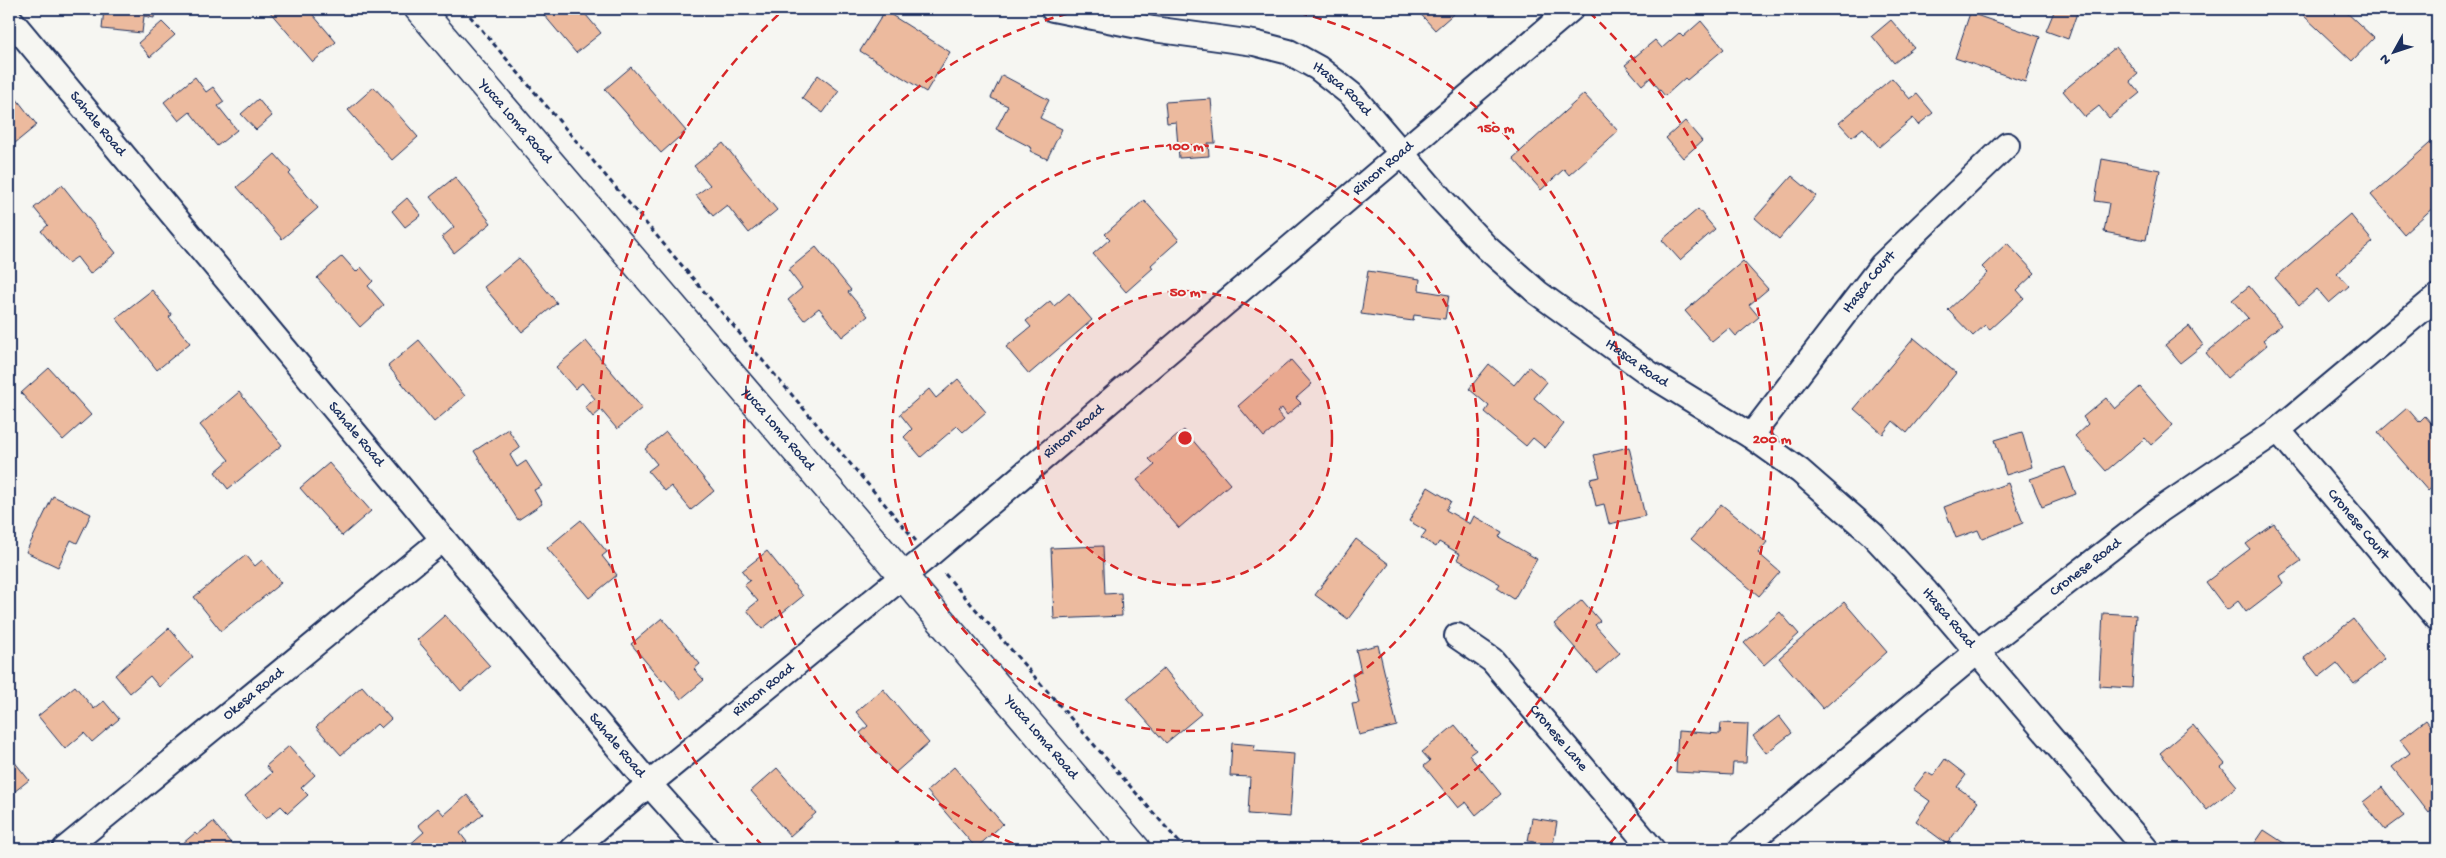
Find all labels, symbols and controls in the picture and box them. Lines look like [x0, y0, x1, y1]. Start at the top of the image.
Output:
north arrow [2368, 28, 2418, 78]
text: N [2377, 50, 2395, 68]
street label: Itasca Road [1309, 58, 1376, 121]
street label: Yucca Loma Road [473, 74, 557, 168]
street label: Sahale Road [65, 88, 130, 161]
text: 150 m [1477, 120, 1515, 138]
street label: Rincon Road [1349, 137, 1418, 200]
text: 100 m [1165, 138, 1204, 156]
street label: Itasca Court [1839, 246, 1901, 317]
text: 50 m [1170, 284, 1201, 302]
street label: Itasca Road [1601, 335, 1673, 393]
street label: Yucca Loma Road [735, 382, 819, 475]
street label: Sahale Road [324, 398, 389, 472]
street label: Rincon Road [1040, 400, 1109, 463]
centre of rings [1176, 429, 1194, 447]
text: 200 m [1753, 431, 1792, 449]
street label: Cronese Court [2323, 485, 2394, 565]
street label: Cronese Road [2046, 534, 2126, 601]
street label: Itasca Road [1918, 584, 1980, 653]
street label: Rincon Road [729, 659, 799, 721]
street label: Okesa Road [219, 663, 289, 725]
street label: Yucca Loma Road [999, 690, 1083, 784]
street label: Cronese Lane [1525, 701, 1592, 775]
street label: Sahale Road [584, 710, 650, 783]

